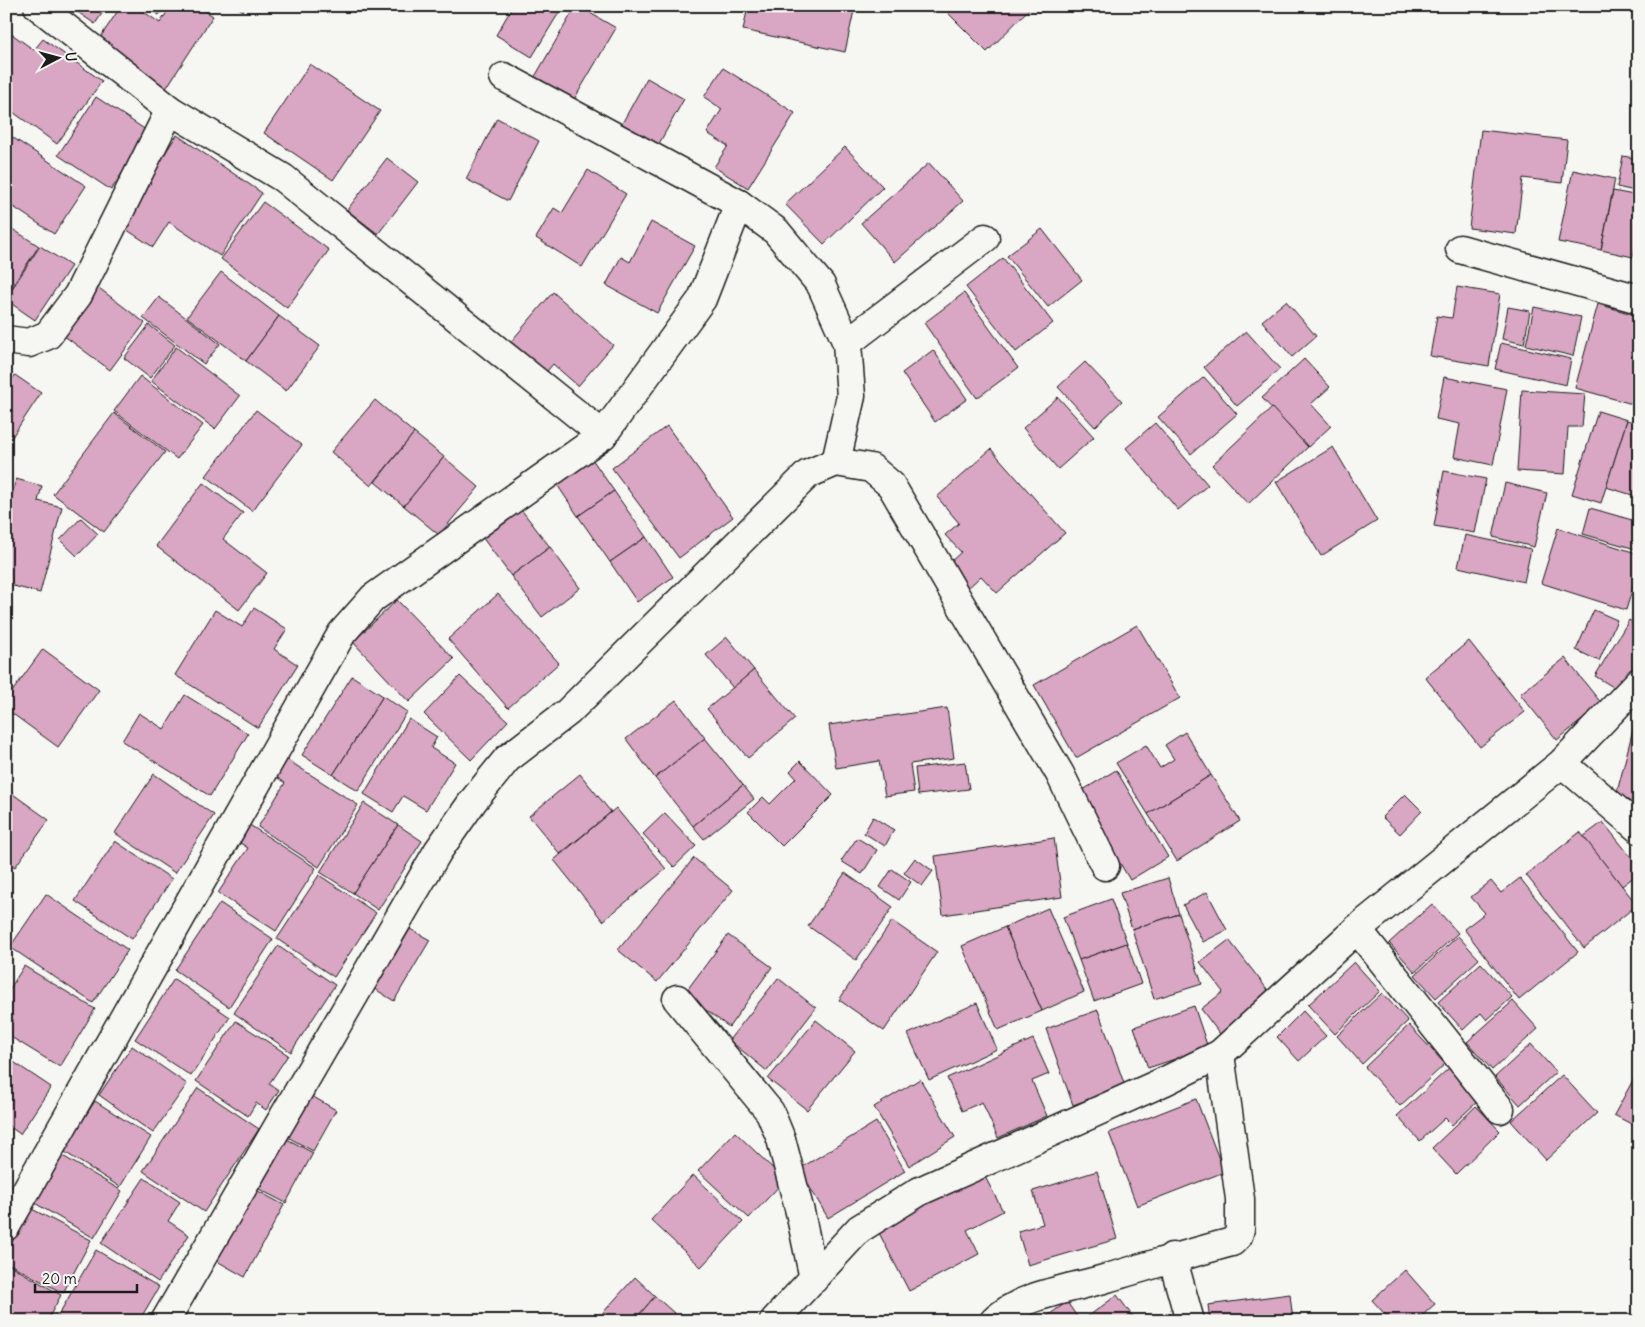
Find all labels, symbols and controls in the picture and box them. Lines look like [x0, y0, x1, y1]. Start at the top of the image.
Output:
north arrow [32, 32, 82, 82]
text: U [61, 51, 80, 62]
scale bar [35, 1262, 138, 1294]
text: 20 m [42, 1269, 77, 1288]

